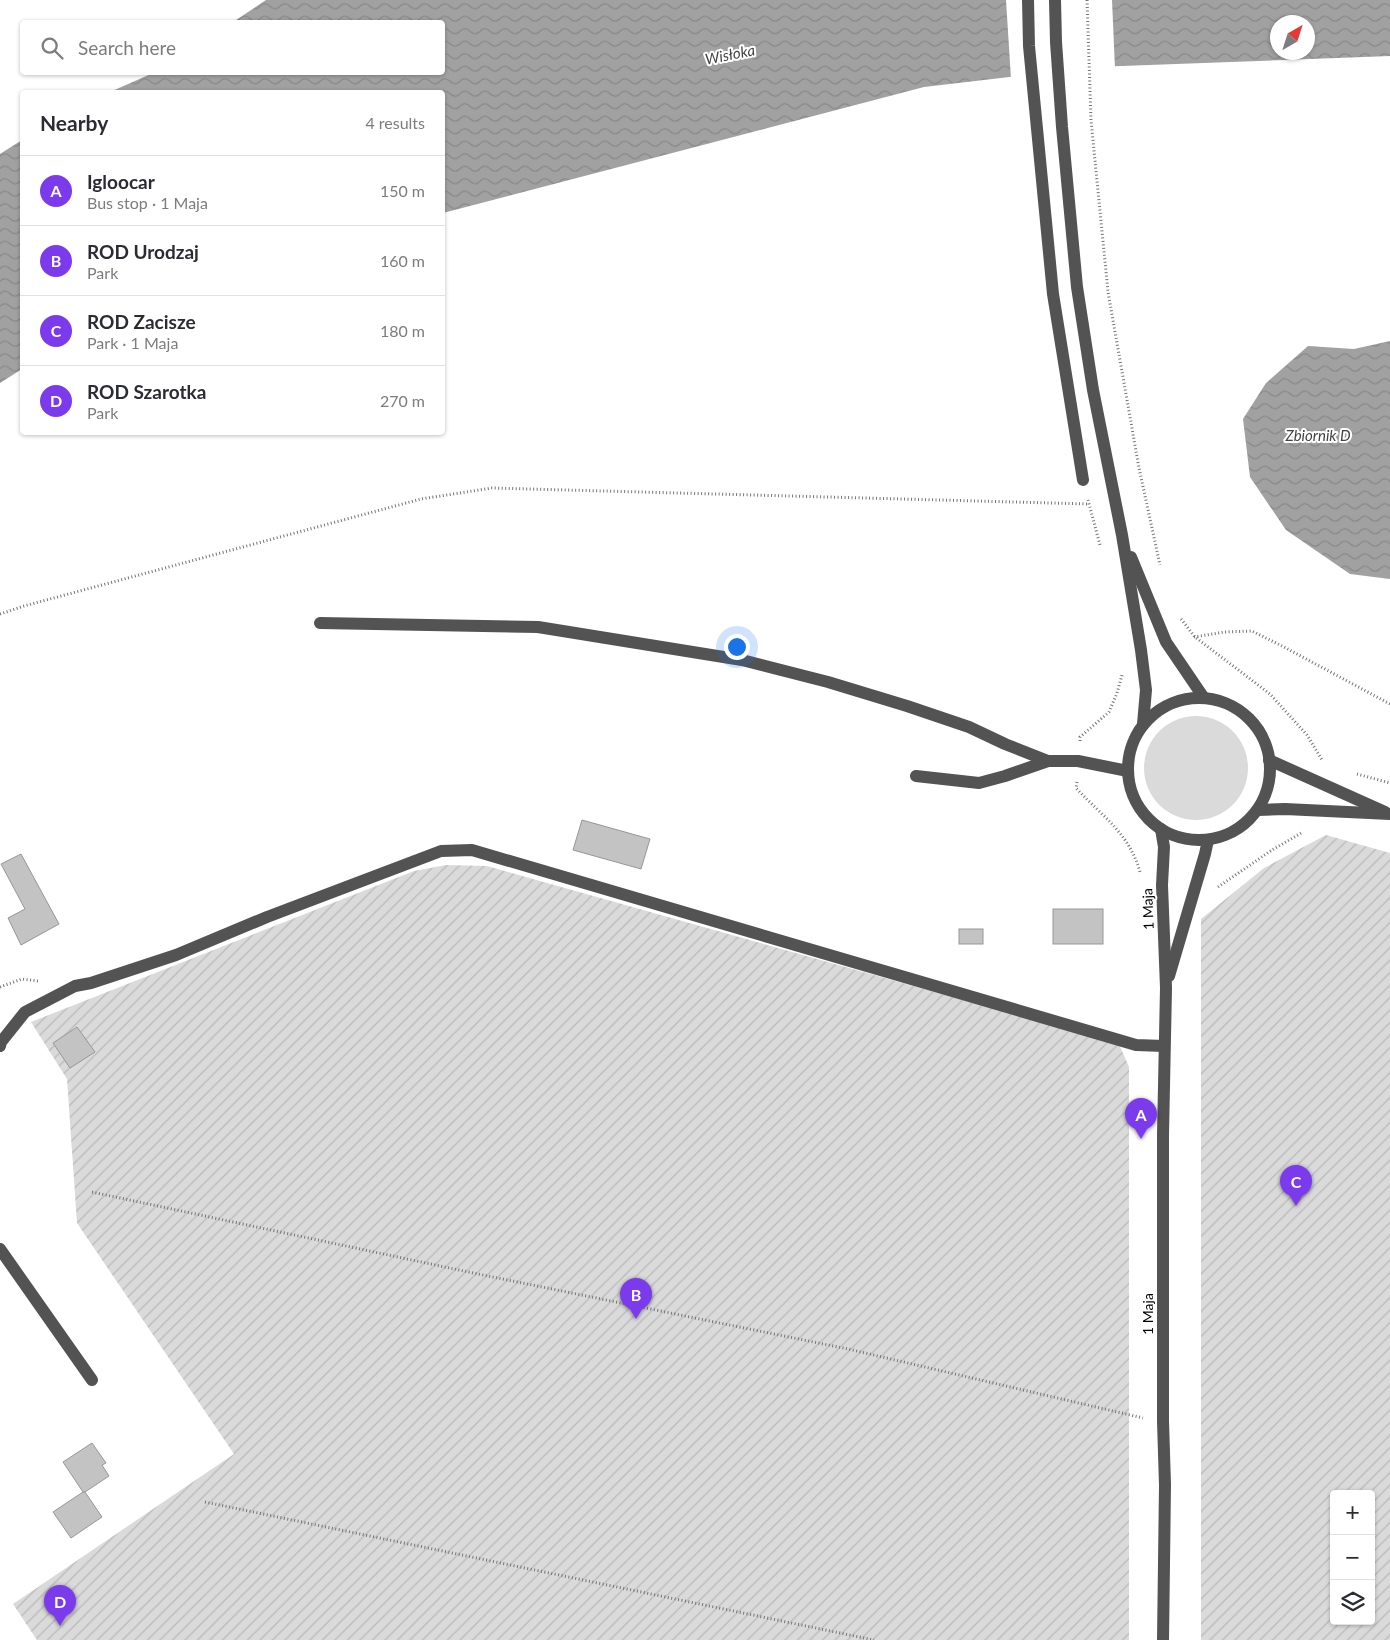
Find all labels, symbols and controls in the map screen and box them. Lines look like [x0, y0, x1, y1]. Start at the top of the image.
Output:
north arrow [1270, 15, 1315, 60]
search box [20, 20, 445, 75]
icon: search [38, 34, 66, 62]
text: Search here [78, 36, 176, 59]
water label: Wisłoka [703, 40, 757, 68]
text: Nearby [40, 110, 108, 135]
text: 4 results [365, 113, 425, 132]
text: Igloocar [87, 170, 155, 193]
text: A [50, 181, 62, 200]
text: 150 m [380, 181, 425, 200]
text: Bus stop · 1 Maja [87, 193, 208, 212]
text: ROD Urodzaj [87, 240, 199, 263]
text: B [51, 251, 61, 270]
text: 160 m [380, 251, 425, 270]
text: Park [87, 263, 118, 282]
text: ROD Zacisze [87, 310, 196, 333]
text: C [51, 321, 61, 340]
text: 180 m [380, 321, 425, 340]
text: Park · 1 Maja [87, 333, 178, 352]
text: ROD Szarotka [87, 380, 206, 403]
text: D [50, 391, 62, 410]
text: 270 m [380, 391, 425, 410]
text: Park [87, 403, 118, 422]
water label: Zbiornik D [1284, 426, 1351, 444]
your location [724, 634, 750, 660]
street label: 1 Maja [1138, 888, 1157, 930]
pin: A [1125, 1098, 1157, 1139]
pin: C [1280, 1165, 1312, 1206]
pin: B [620, 1278, 652, 1319]
street label: 1 Maja [1139, 1293, 1156, 1335]
map controls [1330, 1490, 1375, 1625]
button: + [1330, 1490, 1375, 1535]
button: − [1330, 1535, 1375, 1580]
button: layers [1330, 1580, 1375, 1625]
pin: D [44, 1585, 76, 1626]

